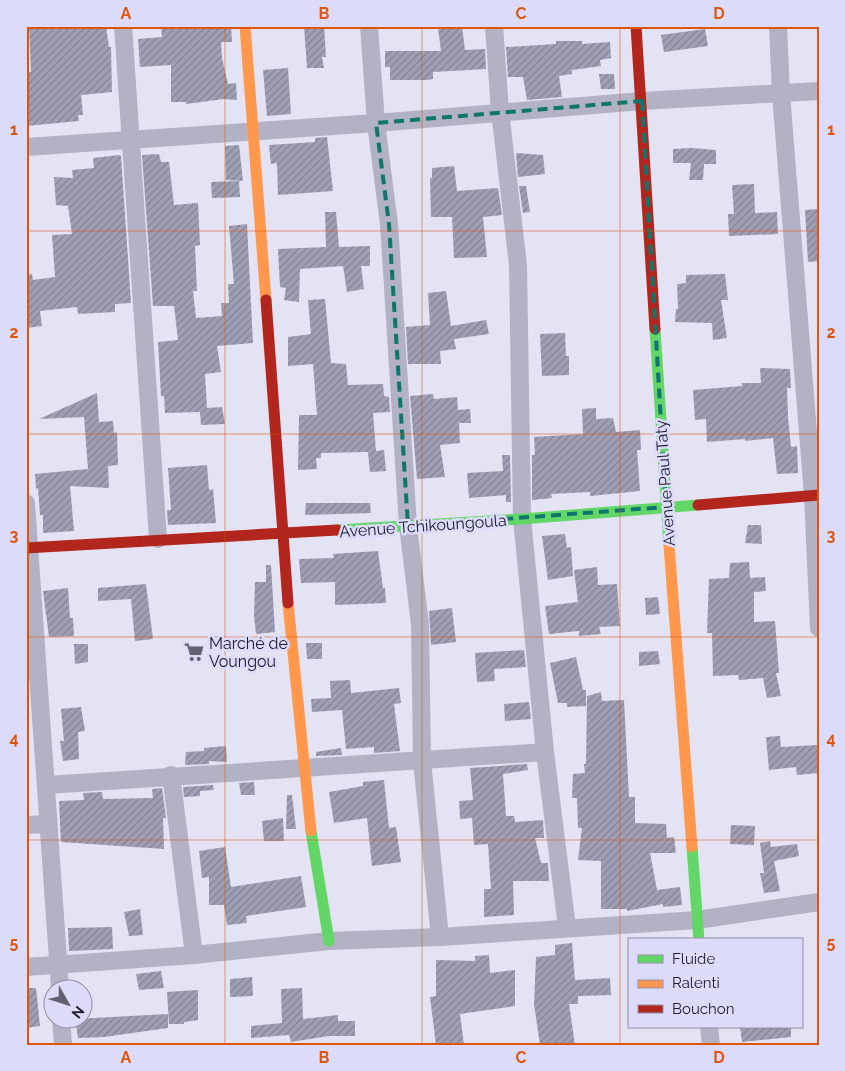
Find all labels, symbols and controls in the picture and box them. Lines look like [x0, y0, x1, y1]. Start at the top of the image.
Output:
text: A [121, 4, 132, 23]
text: B [319, 4, 330, 23]
text: C [516, 4, 527, 23]
text: D [713, 4, 725, 23]
text: 1 [10, 120, 18, 139]
text: 1 [827, 120, 835, 139]
text: 2 [9, 323, 19, 342]
text: 2 [826, 323, 836, 342]
street label: Avenue Paul Taty [651, 419, 679, 547]
street label: Avenue Tchikoungoula [339, 511, 507, 541]
text: 3 [10, 526, 19, 545]
text: 3 [827, 526, 836, 545]
place label: Marché de Voungou [209, 634, 288, 671]
supermarket icon: Marché de Voungou [183, 641, 205, 663]
text: 4 [9, 729, 19, 748]
text: 4 [826, 729, 836, 748]
text: 5 [10, 933, 19, 952]
text: 5 [827, 933, 836, 952]
legend [628, 938, 802, 1028]
text: Fluide [672, 950, 715, 968]
text: Ralenti [672, 974, 720, 992]
north arrow [42, 978, 92, 1028]
text: Bouchon [672, 1000, 734, 1018]
text: N [69, 1003, 88, 1021]
text: A [121, 1048, 132, 1067]
text: B [319, 1048, 330, 1067]
text: C [516, 1048, 527, 1067]
text: D [713, 1048, 725, 1067]

